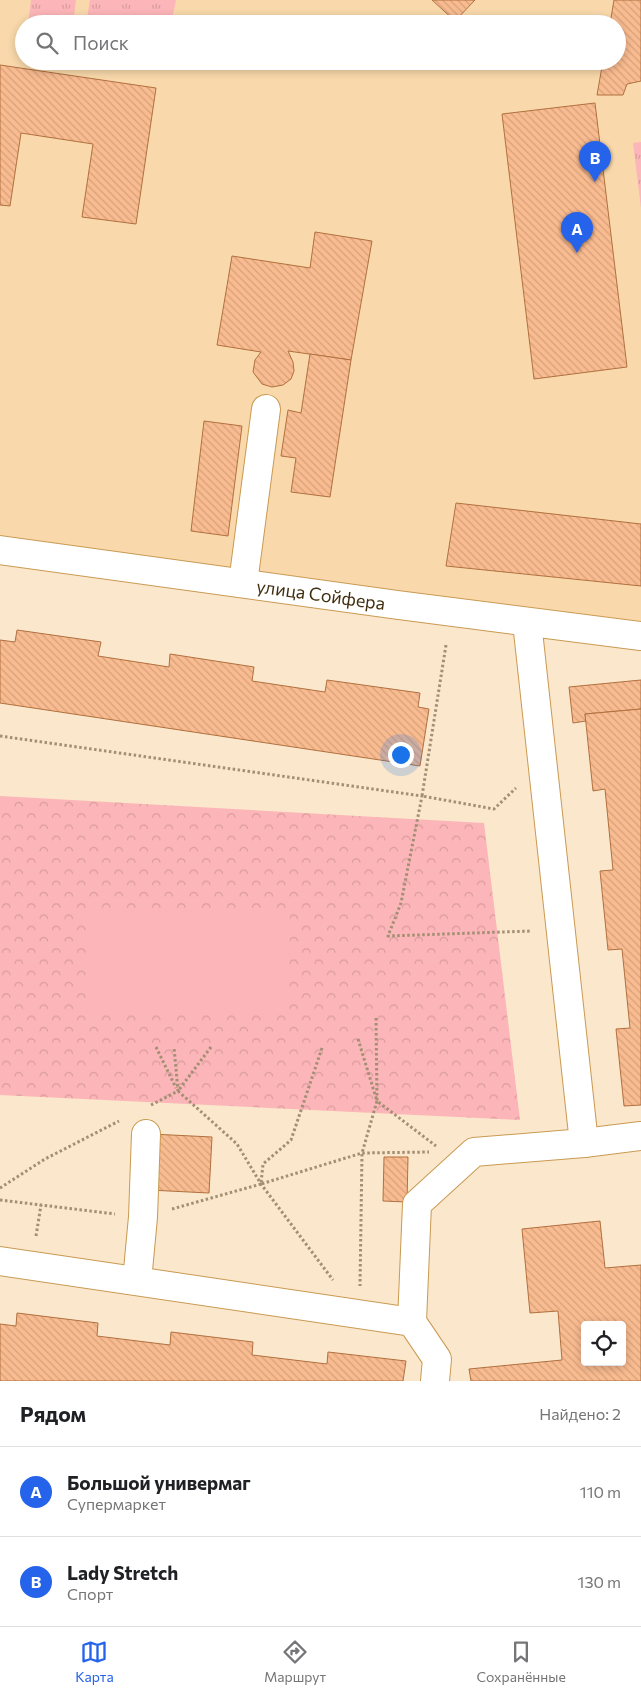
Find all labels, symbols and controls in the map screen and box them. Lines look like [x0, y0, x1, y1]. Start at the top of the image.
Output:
search box [15, 15, 626, 70]
icon: search [33, 29, 61, 57]
text: Поиск [73, 31, 129, 54]
pin: B [579, 141, 611, 182]
pin: A [561, 212, 593, 253]
street label: улица Сойфера [255, 575, 387, 614]
your location [388, 742, 414, 768]
map controls [581, 1321, 626, 1366]
button: locate [581, 1321, 626, 1366]
text: Рядом [20, 1401, 86, 1426]
text: Найдено: 2 [539, 1404, 621, 1423]
text: Большой универмаг [67, 1471, 251, 1494]
text: A [30, 1482, 42, 1501]
text: 110 m [580, 1482, 621, 1501]
text: Супермаркет [67, 1494, 166, 1513]
text: Lady Stretch [67, 1561, 178, 1584]
text: B [31, 1572, 41, 1591]
text: 130 m [578, 1572, 621, 1591]
text: Спорт [67, 1584, 113, 1603]
tab: Карта [75, 1638, 114, 1685]
tab: Маршрут [264, 1638, 326, 1685]
tab: Сохранённые [476, 1638, 566, 1685]

